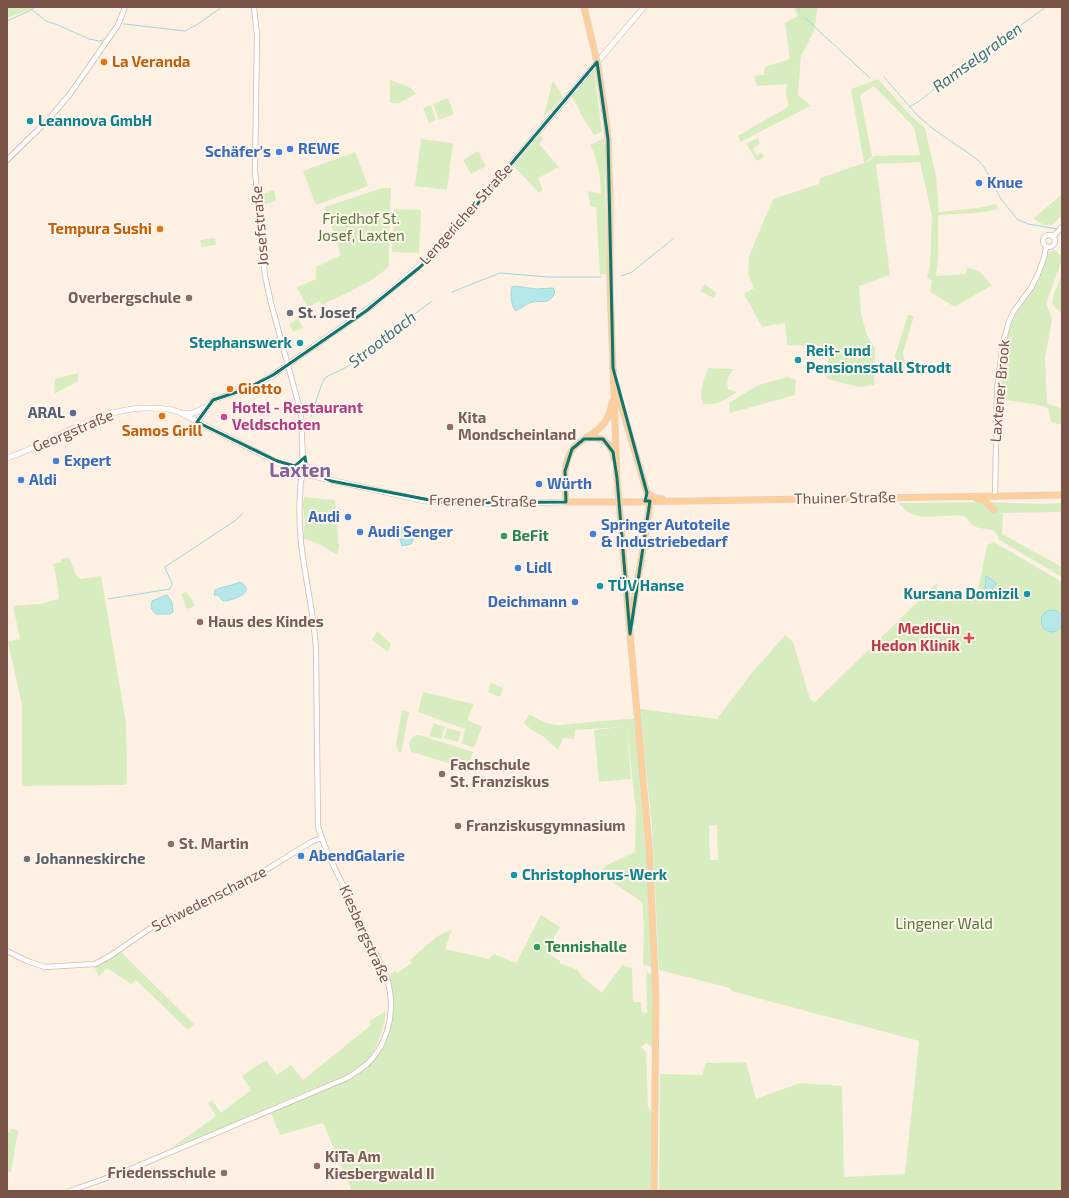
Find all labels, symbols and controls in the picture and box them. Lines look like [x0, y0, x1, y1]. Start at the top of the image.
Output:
water label: Ramselgraben [928, 18, 1025, 95]
place label: La Veranda [112, 52, 190, 70]
marker: La Veranda [99, 57, 109, 67]
place label: Leannova GmbH [38, 111, 152, 129]
marker: Leannova GmbH [25, 116, 35, 126]
place label: REWE [298, 139, 340, 157]
place label: Schäfer's [205, 142, 271, 160]
marker: REWE [285, 144, 295, 154]
marker: Schäfer's [274, 147, 284, 157]
street label: Lengericher Straße [415, 159, 515, 268]
place label: Knue [987, 173, 1023, 191]
marker: Knue [974, 178, 984, 188]
street label: Josefstraße [247, 185, 271, 267]
park label: Friedhof St. Josef, Laxten [317, 209, 405, 244]
place label: Tempura Sushi [48, 219, 152, 237]
marker: Tempura Sushi [155, 224, 165, 234]
place label: Overbergschule [68, 288, 181, 306]
marker: Overbergschule [184, 293, 194, 303]
place label: St. Josef [298, 303, 357, 321]
water label: Strootbach [344, 306, 419, 371]
marker: St. Josef [285, 308, 295, 318]
place label: Stephanswerk [189, 333, 293, 351]
marker: Stephanswerk [295, 338, 305, 348]
street label: Laxtener Brook [986, 338, 1013, 443]
place label: Reit- und Pensionsstall Strodt [806, 341, 951, 376]
marker: Reit- und Pensionsstall Strodt [793, 355, 803, 365]
place label: Giotto [238, 379, 282, 397]
marker: Giotto [225, 384, 235, 394]
place label: Hotel - Restaurant Veldschoten [232, 398, 363, 433]
place label: ARAL [28, 403, 65, 421]
street label: Georgstraße [29, 405, 116, 455]
marker: ARAL [68, 408, 78, 418]
place label: Kita Mondscheinland [458, 408, 576, 443]
marker: Samos Grill [157, 411, 167, 421]
marker: Hotel - Restaurant Veldschoten [219, 412, 229, 422]
place label: Samos Grill [122, 421, 202, 439]
marker: Kita Mondscheinland [445, 422, 455, 432]
place label: Expert [64, 451, 111, 469]
marker: Expert [51, 456, 61, 466]
district label: Laxten [269, 458, 331, 481]
place label: Aldi [29, 470, 57, 488]
place label: Würth [547, 474, 592, 492]
marker: Aldi [16, 475, 26, 485]
marker: Würth [534, 479, 544, 489]
street label: Thuiner Straße [794, 487, 896, 507]
street label: Frerener Straße [429, 490, 537, 510]
place label: Audi [308, 507, 340, 525]
marker: Audi [343, 512, 353, 522]
place label: Springer Autoteile & Industriebedarf [601, 515, 730, 550]
place label: Audi Senger [368, 522, 453, 540]
place label: BeFit [512, 526, 549, 544]
marker: Audi Senger [355, 527, 365, 537]
marker: Springer Autoteile & Industriebedarf [588, 529, 598, 539]
marker: BeFit [499, 531, 509, 541]
place label: Lidl [526, 558, 552, 576]
marker: Lidl [513, 563, 523, 573]
place label: TÜV Hanse [608, 576, 684, 594]
marker: TÜV Hanse [595, 581, 605, 591]
place label: Kursana Domizil [904, 584, 1019, 602]
marker: Kursana Domizil [1022, 589, 1032, 599]
place label: Deichmann [488, 592, 567, 610]
marker: Deichmann [570, 597, 580, 607]
place label: Haus des Kindes [208, 612, 324, 630]
marker: Haus des Kindes [195, 617, 205, 627]
place label: MediClin Hedon Klinik [871, 619, 961, 654]
marker: MediClin Hedon Klinik [963, 632, 975, 644]
place label: Fachschule St. Franziskus [450, 755, 549, 790]
marker: Fachschule St. Franziskus [437, 769, 447, 779]
place label: Franziskusgymnasium [466, 816, 626, 835]
marker: Franziskusgymnasium [453, 821, 463, 831]
place label: St. Martin [179, 834, 249, 852]
marker: St. Martin [166, 839, 176, 849]
place label: AbendGalarie [309, 846, 405, 864]
place label: Johanneskirche [35, 849, 145, 867]
marker: AbendGalarie [296, 851, 306, 861]
marker: Johanneskirche [22, 854, 32, 864]
street label: Schwedenschanze [148, 861, 269, 935]
place label: Christophorus-Werk [522, 865, 668, 883]
marker: Christophorus-Werk [509, 870, 519, 880]
street label: Kiesbergstraße [336, 882, 395, 985]
park label: Lingener Wald [895, 914, 993, 932]
place label: Tennishalle [545, 937, 627, 955]
marker: Tennishalle [532, 942, 542, 952]
place label: KiTa Am Kiesbergwald II [325, 1147, 435, 1182]
marker: KiTa Am Kiesbergwald II [312, 1161, 322, 1171]
place label: Friedensschule [108, 1163, 216, 1181]
marker: Friedensschule [219, 1168, 229, 1178]

